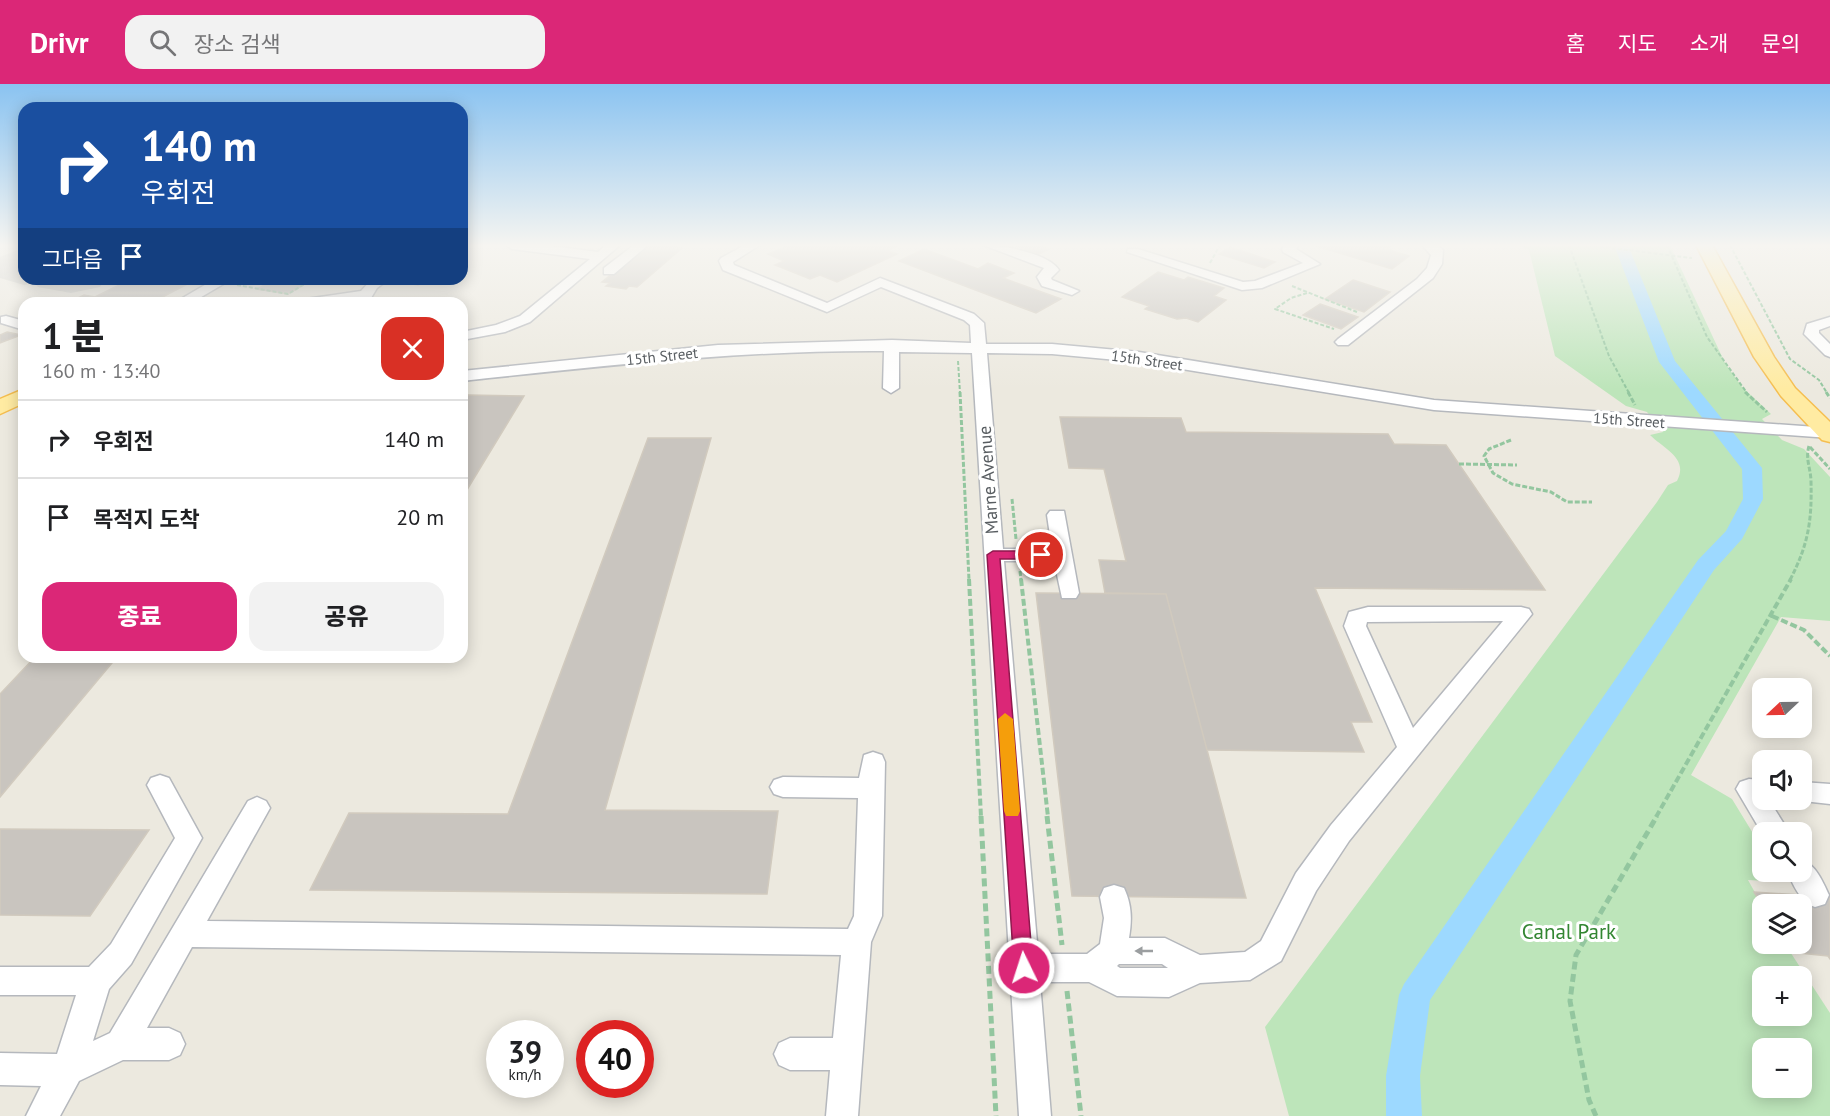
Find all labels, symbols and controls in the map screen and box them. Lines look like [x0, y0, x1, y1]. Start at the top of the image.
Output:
search box [125, 15, 545, 69]
text: Drivr [30, 24, 89, 61]
icon: search [146, 26, 179, 59]
text: 장소 검색 [194, 30, 281, 58]
text: 홈 [1566, 30, 1585, 57]
text: 지도 [1618, 30, 1657, 57]
text: 소개 [1690, 30, 1728, 57]
text: 문의 [1761, 30, 1800, 57]
text: 140 m [141, 118, 257, 173]
icon: right [42, 126, 120, 204]
text: 우회전 [141, 175, 216, 209]
icon: arrive [115, 240, 148, 273]
text: 그다음 [42, 245, 103, 273]
text: 1 분 [42, 312, 105, 359]
button: close [381, 317, 444, 380]
street label: 15th Street [625, 343, 699, 369]
street label: 15th Street [1110, 346, 1184, 374]
text: 160 m · 13:40 [42, 358, 160, 384]
street label: 15th Street [1592, 408, 1666, 432]
icon: right [42, 423, 75, 456]
text: 140 m [384, 425, 444, 453]
street label: Marne Avenue [973, 425, 1003, 535]
text: 우회전 [93, 427, 154, 455]
icon: arrive [42, 501, 75, 534]
text: 20 m [396, 503, 444, 531]
text: 목적지 도착 [93, 505, 200, 533]
pin [1015, 529, 1066, 580]
icon: arrive [1024, 538, 1057, 571]
button: 종료 [42, 582, 237, 651]
button: 공유 [249, 582, 444, 651]
north arrow [1752, 678, 1812, 738]
map controls [1752, 678, 1812, 1098]
button: sound [1752, 750, 1812, 810]
button: search [1752, 822, 1812, 882]
button: layers [1752, 894, 1812, 954]
park label: Canal Park [1522, 918, 1616, 945]
position arrow [992, 936, 1056, 1000]
one-way arrow [1135, 946, 1154, 956]
button: + [1752, 966, 1812, 1026]
speed limit sign: 40 [576, 1020, 654, 1098]
text: 39 [508, 1032, 542, 1071]
button: − [1752, 1038, 1812, 1098]
text: km/h [509, 1065, 541, 1084]

